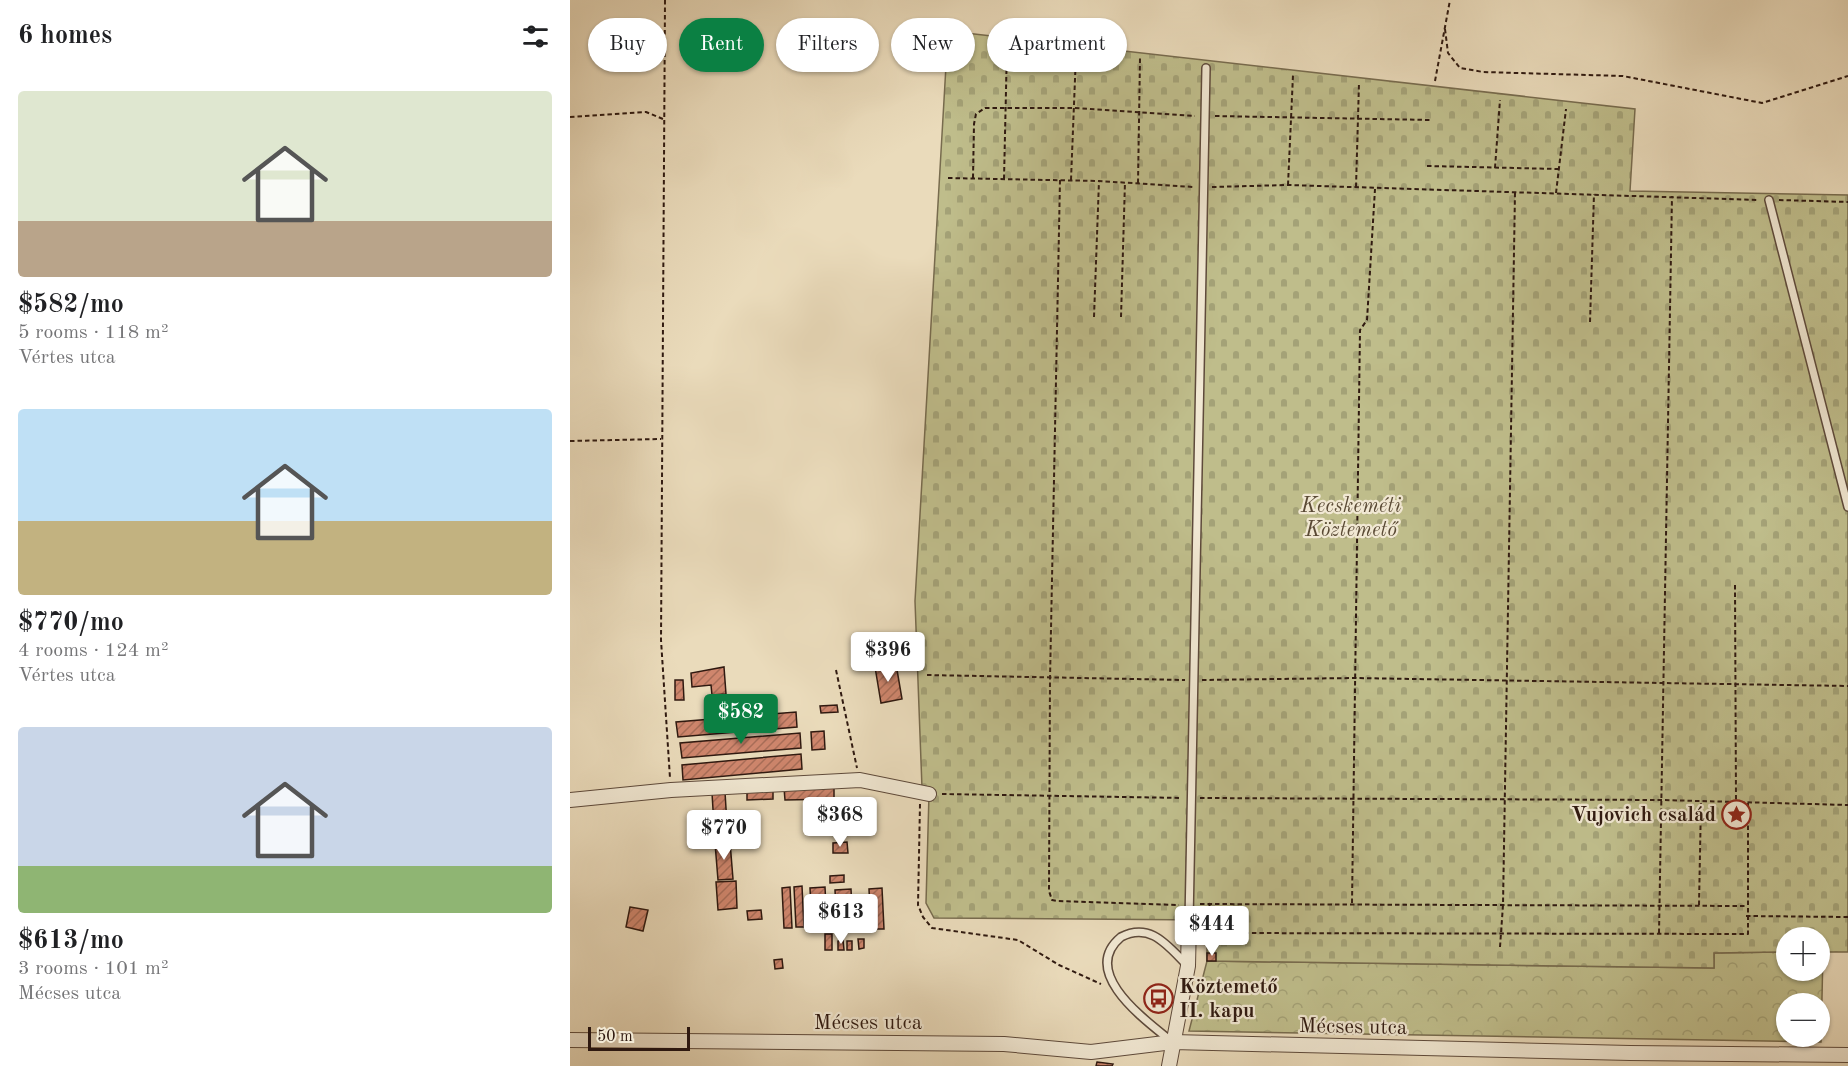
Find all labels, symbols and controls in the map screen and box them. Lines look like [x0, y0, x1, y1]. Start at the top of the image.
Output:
chip: Buy [588, 18, 667, 72]
chip: Rent [679, 18, 764, 72]
chip: Filters [776, 18, 879, 72]
chip: New [891, 18, 975, 72]
chip: Apartment [987, 18, 1127, 72]
icon: filters [519, 20, 552, 53]
text: 6 homes [18, 23, 112, 49]
icon: home [231, 130, 339, 238]
text: $582/mo [18, 292, 124, 318]
text: 5 rooms · 118 m² [18, 323, 168, 343]
text: Vértes utca [18, 348, 116, 368]
icon: home [231, 448, 339, 556]
park label: Kecskeméti Köztemető [1300, 496, 1401, 541]
text: $770/mo [18, 610, 124, 636]
pin: $396 [852, 632, 924, 683]
text: 4 rooms · 124 m² [18, 641, 168, 661]
text: $396 [865, 641, 911, 661]
text: Vértes utca [18, 666, 116, 686]
pin: $582 [705, 694, 777, 745]
text: $582 [718, 703, 764, 723]
icon: home [231, 766, 339, 874]
pin: $368 [804, 797, 876, 848]
place icon: Vujovich család [1721, 798, 1753, 830]
place label: Vujovich család [1571, 805, 1716, 826]
text: $368 [817, 806, 863, 826]
pin: $770 [688, 810, 760, 861]
text: $770 [701, 819, 747, 839]
pin: $613 [805, 894, 877, 945]
text: $613 [818, 903, 864, 923]
pin: $444 [1176, 906, 1248, 957]
text: $444 [1189, 915, 1235, 935]
map controls [1776, 927, 1830, 1047]
button: + [1776, 927, 1830, 981]
text: $613/mo [18, 928, 124, 954]
text: 3 rooms · 101 m² [18, 959, 168, 979]
place label: Köztemető II. kapu [1179, 977, 1278, 1022]
bus stop icon: Köztemető II. kapu [1142, 982, 1174, 1014]
text: Mécses utca [18, 984, 121, 1004]
button: − [1776, 993, 1830, 1047]
street label: Mécses utca [814, 1013, 922, 1034]
street label: Mécses utca [1299, 1016, 1407, 1039]
scale bar [588, 1024, 690, 1052]
text: 50 m [597, 1029, 633, 1045]

